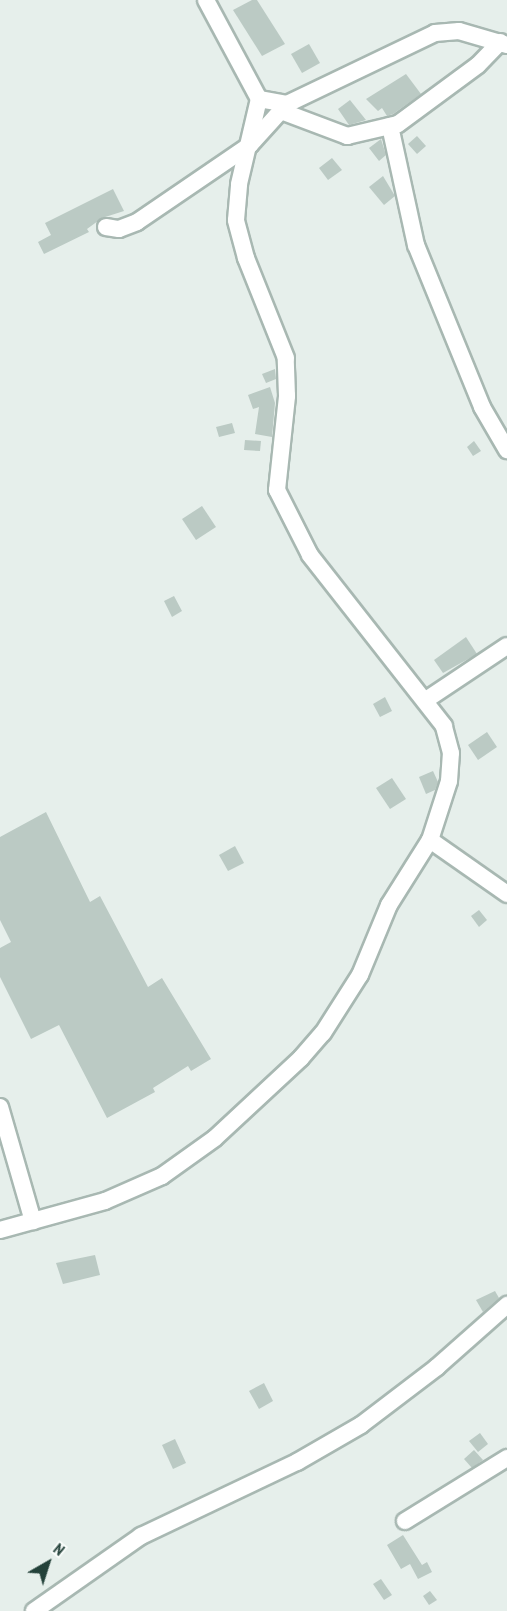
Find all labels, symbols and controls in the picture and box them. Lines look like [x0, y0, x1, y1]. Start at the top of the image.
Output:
north arrow [18, 1533, 78, 1593]
text: N [50, 1539, 69, 1559]

